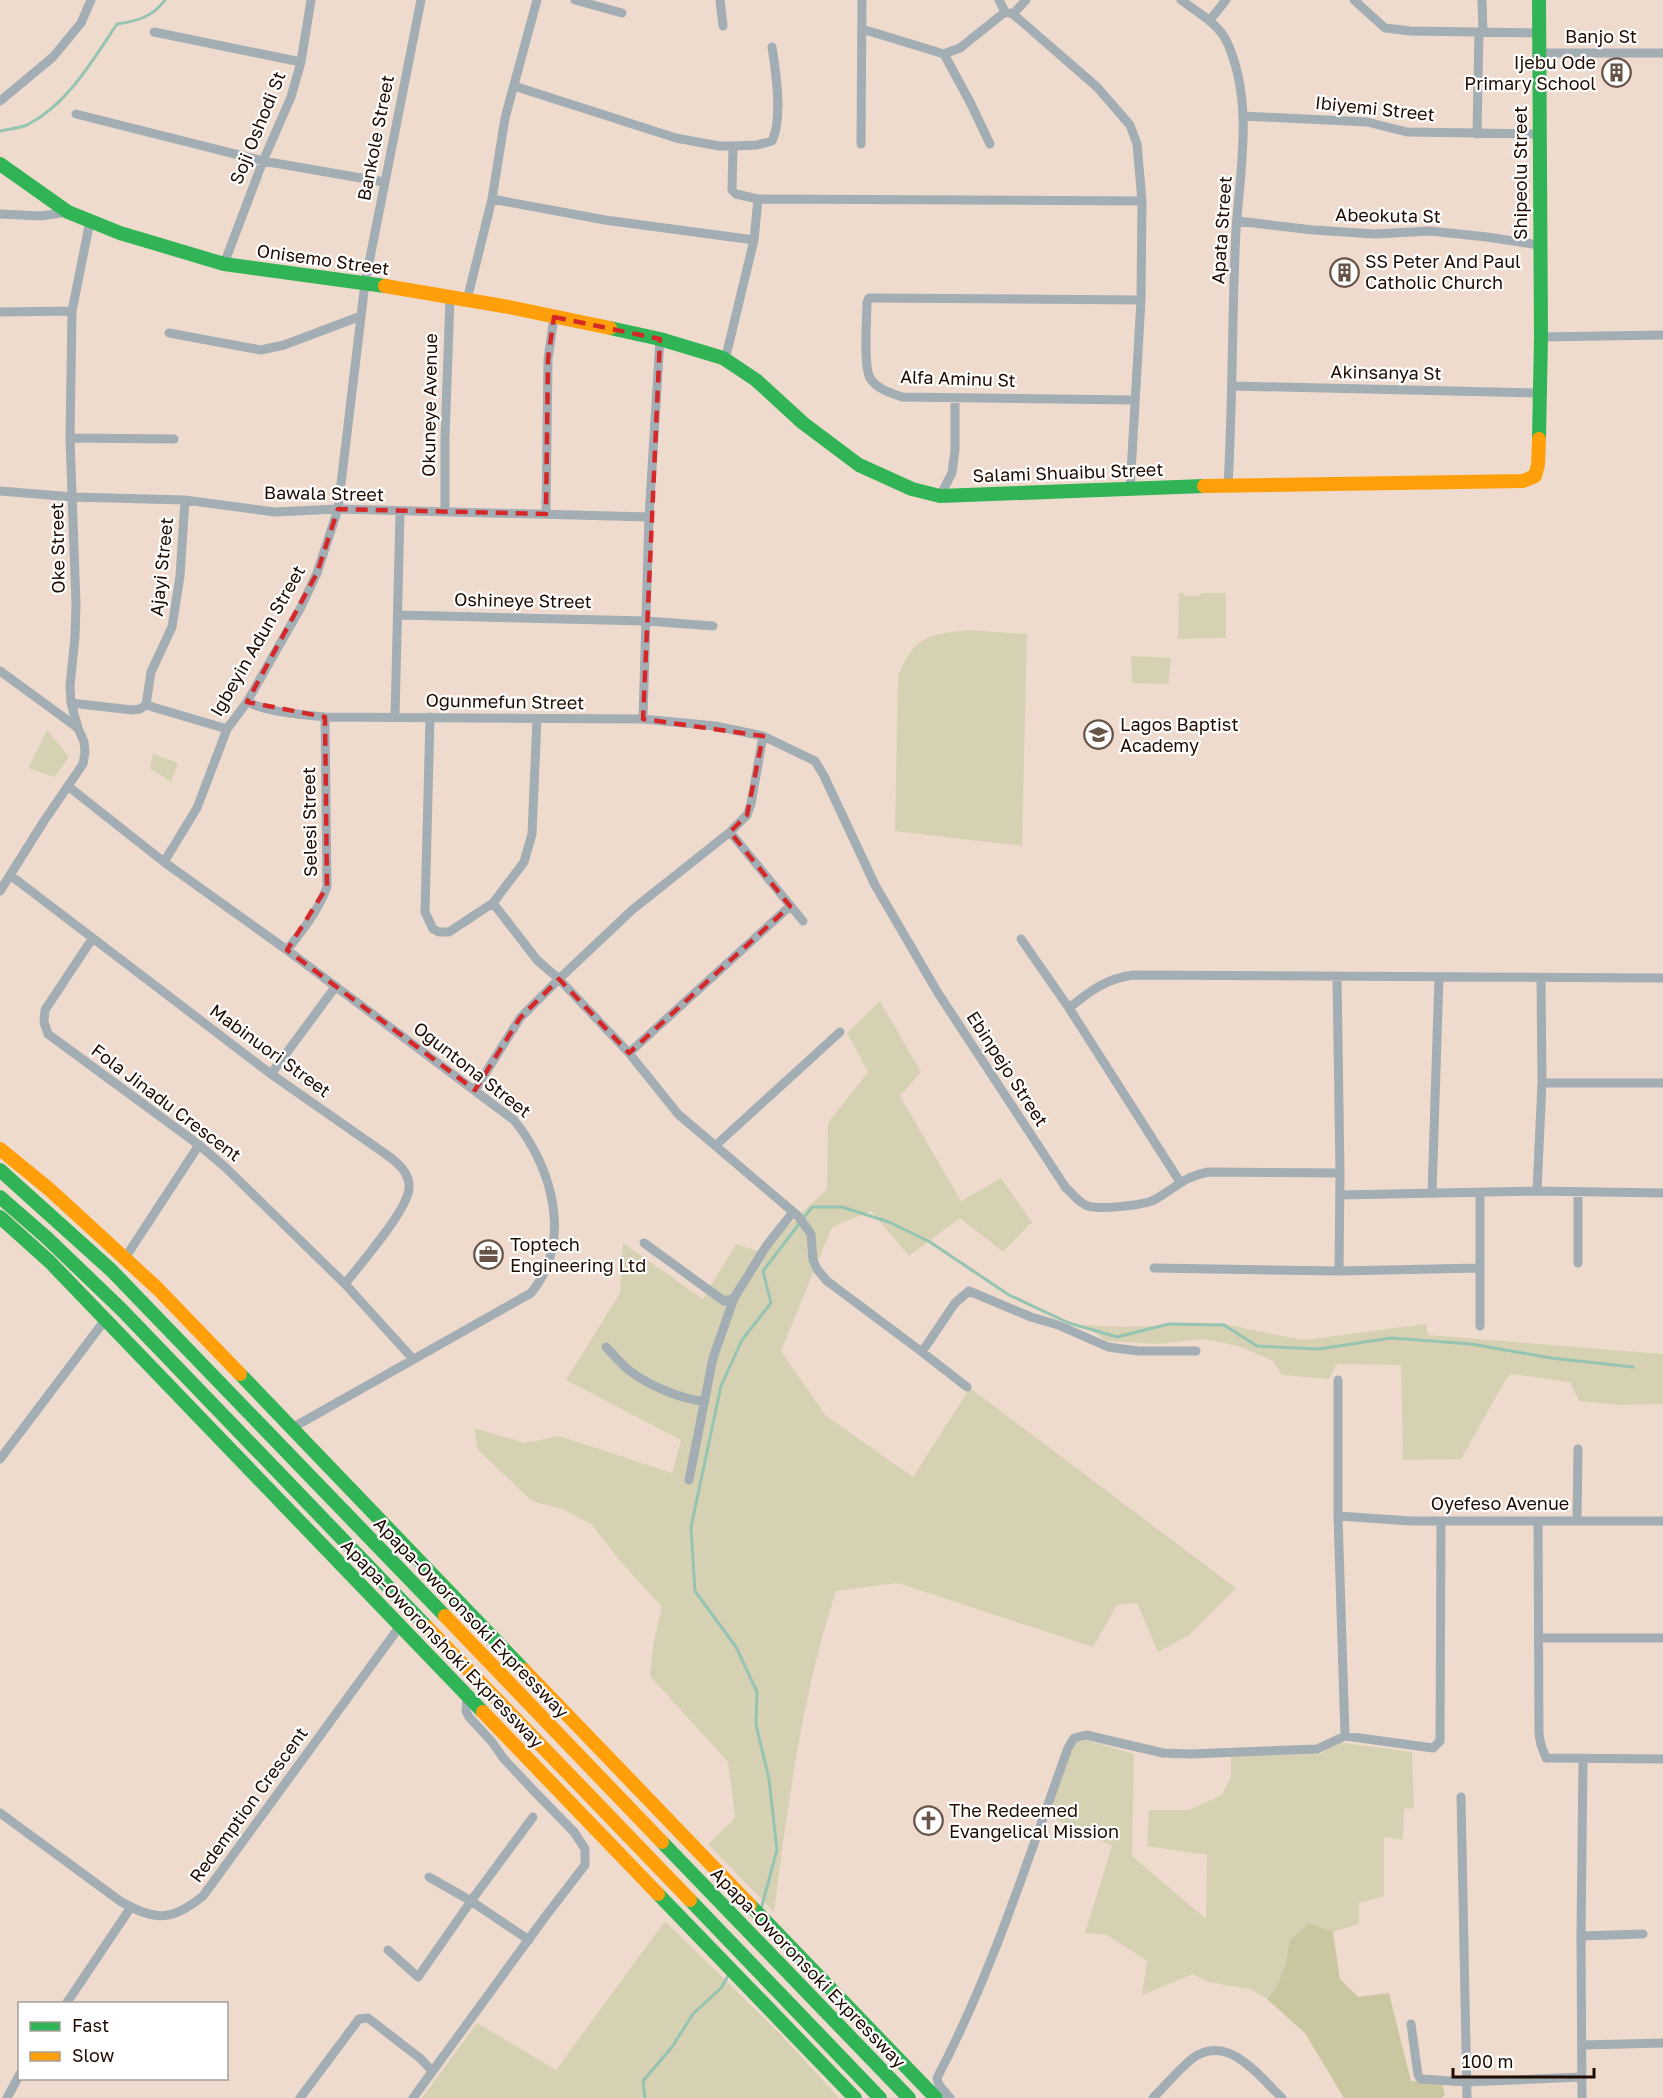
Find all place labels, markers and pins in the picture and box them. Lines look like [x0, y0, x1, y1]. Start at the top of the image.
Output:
place label: Ijebu Ode Primary School [1464, 51, 1596, 94]
building icon: Ijebu Ode Primary School [1601, 57, 1633, 89]
place label: SS Peter And Paul Catholic Church [1365, 250, 1521, 293]
building icon: SS Peter And Paul Catholic Church [1328, 256, 1360, 288]
place label: Lagos Baptist Academy [1120, 713, 1239, 756]
school or university icon: Lagos Baptist Academy [1083, 719, 1115, 751]
place label: Toptech Engineering Ltd [510, 1233, 646, 1276]
office icon: Toptech Engineering Ltd [473, 1239, 505, 1271]
place label: The Redeemed Evangelical Mission [949, 1799, 1119, 1842]
church icon: The Redeemed Evangelical Mission [912, 1805, 944, 1837]

